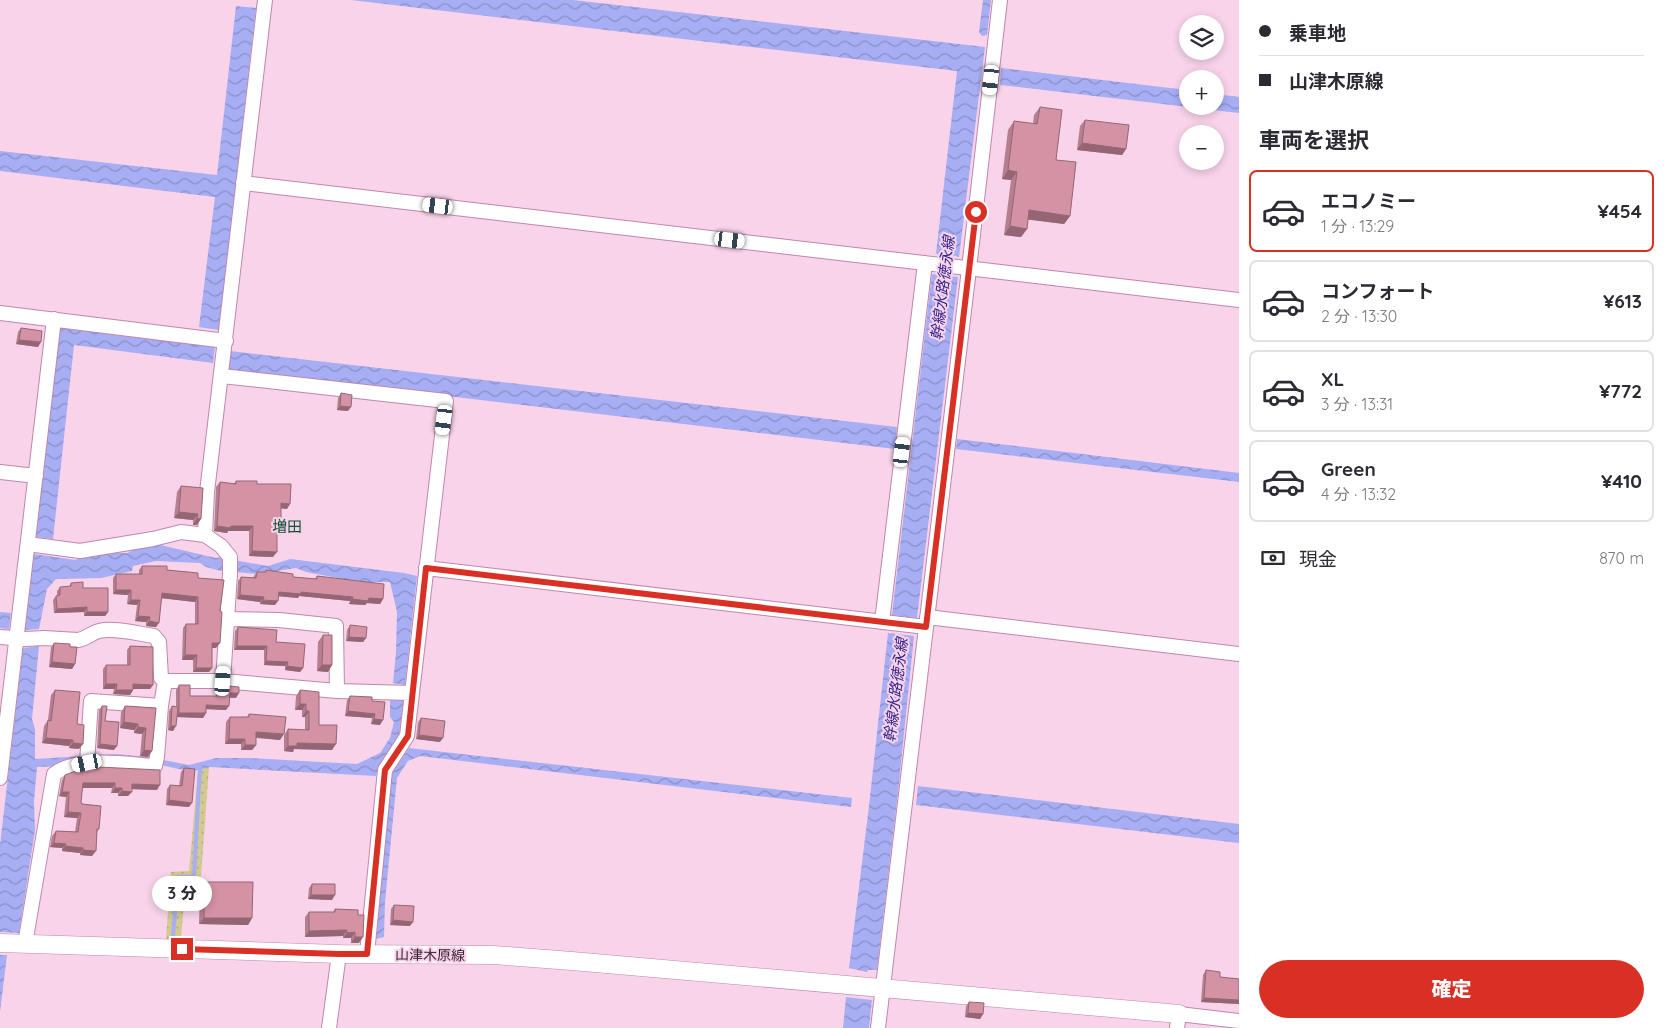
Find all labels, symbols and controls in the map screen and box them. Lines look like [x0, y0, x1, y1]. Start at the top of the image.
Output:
map controls [1179, 15, 1224, 170]
button: layers [1179, 15, 1224, 60]
text: 乗車地 [1289, 21, 1346, 45]
car [981, 64, 1000, 96]
text: 山津木原線 [1289, 69, 1384, 93]
button: + [1179, 70, 1224, 115]
button: − [1179, 125, 1224, 170]
text: 車両を選択 [1259, 126, 1369, 154]
icon: car [1261, 189, 1306, 234]
text: エコノミー [1321, 189, 1416, 213]
car [422, 197, 453, 215]
text: ¥454 [1597, 199, 1642, 223]
route start [965, 201, 987, 223]
text: 1 分 · 13:29 [1321, 216, 1394, 236]
car [714, 231, 745, 249]
water label: 幹線水路徳永線 [927, 233, 959, 341]
icon: car [1261, 279, 1306, 324]
text: コンフォート [1321, 279, 1434, 303]
text: ¥613 [1603, 289, 1642, 313]
text: 2 分 · 13:30 [1321, 306, 1397, 326]
text: XL [1321, 367, 1344, 391]
icon: car [1261, 369, 1306, 414]
text: ¥772 [1599, 379, 1642, 403]
text: 3 分 · 13:31 [1321, 394, 1393, 414]
car [434, 404, 453, 436]
car [892, 436, 911, 468]
text: Green [1321, 457, 1376, 481]
icon: car [1261, 459, 1306, 504]
text: ¥410 [1601, 469, 1642, 493]
text: 4 分 · 13:32 [1321, 484, 1396, 504]
district label: 増田 [272, 517, 302, 536]
icon: cash [1259, 544, 1287, 572]
text: 現金 [1299, 547, 1337, 571]
text: 870 m [1599, 548, 1644, 568]
water label: 幹線水路徳永線 [880, 635, 912, 743]
car [214, 666, 231, 696]
car [70, 753, 103, 773]
callout: 3 分 [152, 876, 212, 912]
text: 3 分 [167, 883, 197, 903]
route end [171, 938, 193, 960]
street label: 山津木原線 [395, 945, 465, 965]
button: 確定 [1259, 960, 1644, 1018]

